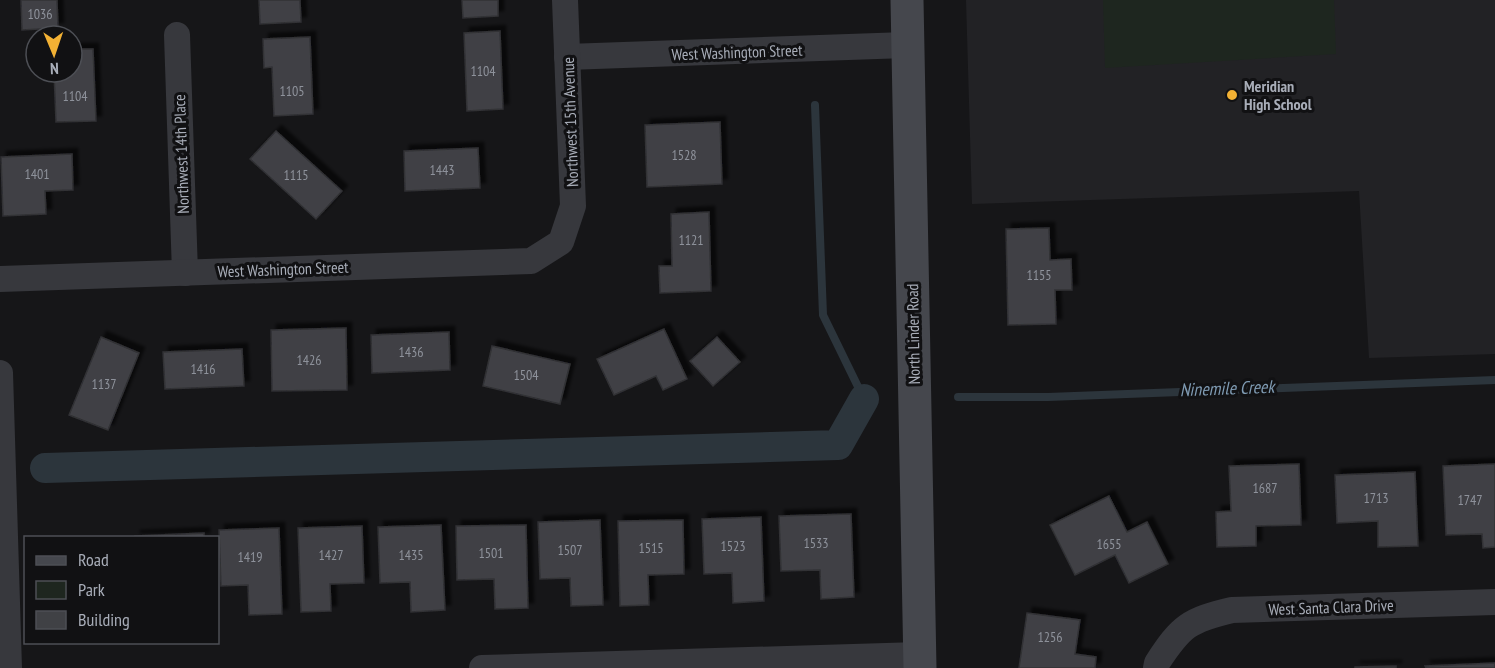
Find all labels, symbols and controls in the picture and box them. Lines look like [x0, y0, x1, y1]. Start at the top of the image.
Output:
house number: 1036 [27, 5, 53, 23]
north arrow [24, 24, 84, 84]
street label: West Washington Street [671, 40, 803, 64]
street label: Northwest 15th Avenue [558, 57, 582, 187]
text: N [50, 59, 59, 79]
house number: 1104 [470, 62, 496, 80]
place label: Meridian High School [1244, 76, 1312, 114]
house number: 1105 [279, 82, 305, 100]
house number: 1104 [62, 87, 88, 105]
marker: Meridian High School [1225, 88, 1239, 102]
street label: Northwest 14th Place [169, 94, 193, 214]
house number: 1528 [671, 146, 697, 164]
house number: 1443 [429, 161, 455, 179]
house number: 1401 [24, 165, 50, 183]
house number: 1115 [283, 166, 309, 184]
house number: 1121 [678, 231, 704, 249]
street label: West Washington Street [217, 257, 349, 281]
house number: 1155 [1026, 266, 1052, 284]
street label: North Linder Road [902, 283, 924, 385]
house number: 1436 [398, 343, 424, 361]
house number: 1426 [296, 351, 322, 369]
house number: 1416 [190, 360, 216, 378]
house number: 1504 [513, 366, 539, 384]
house number: 1137 [91, 375, 117, 393]
water label: Ninemile Creek [1179, 375, 1277, 401]
house number: 1687 [1252, 479, 1278, 497]
house number: 1713 [1363, 489, 1389, 507]
house number: 1747 [1457, 491, 1483, 509]
house number: 1533 [803, 534, 829, 552]
house number: 1655 [1096, 535, 1122, 553]
legend [24, 536, 219, 644]
house number: 1523 [720, 537, 746, 555]
house number: 1515 [638, 539, 664, 557]
house number: 1507 [557, 541, 583, 559]
house number: 1501 [478, 544, 504, 562]
house number: 1427 [318, 546, 344, 564]
house number: 1435 [398, 546, 424, 564]
text: Road [78, 548, 109, 571]
house number: 1419 [237, 548, 263, 566]
text: Park [78, 578, 105, 601]
street label: West Santa Clara Drive [1268, 595, 1394, 619]
text: Building [78, 608, 130, 631]
house number: 1256 [1037, 628, 1063, 646]

